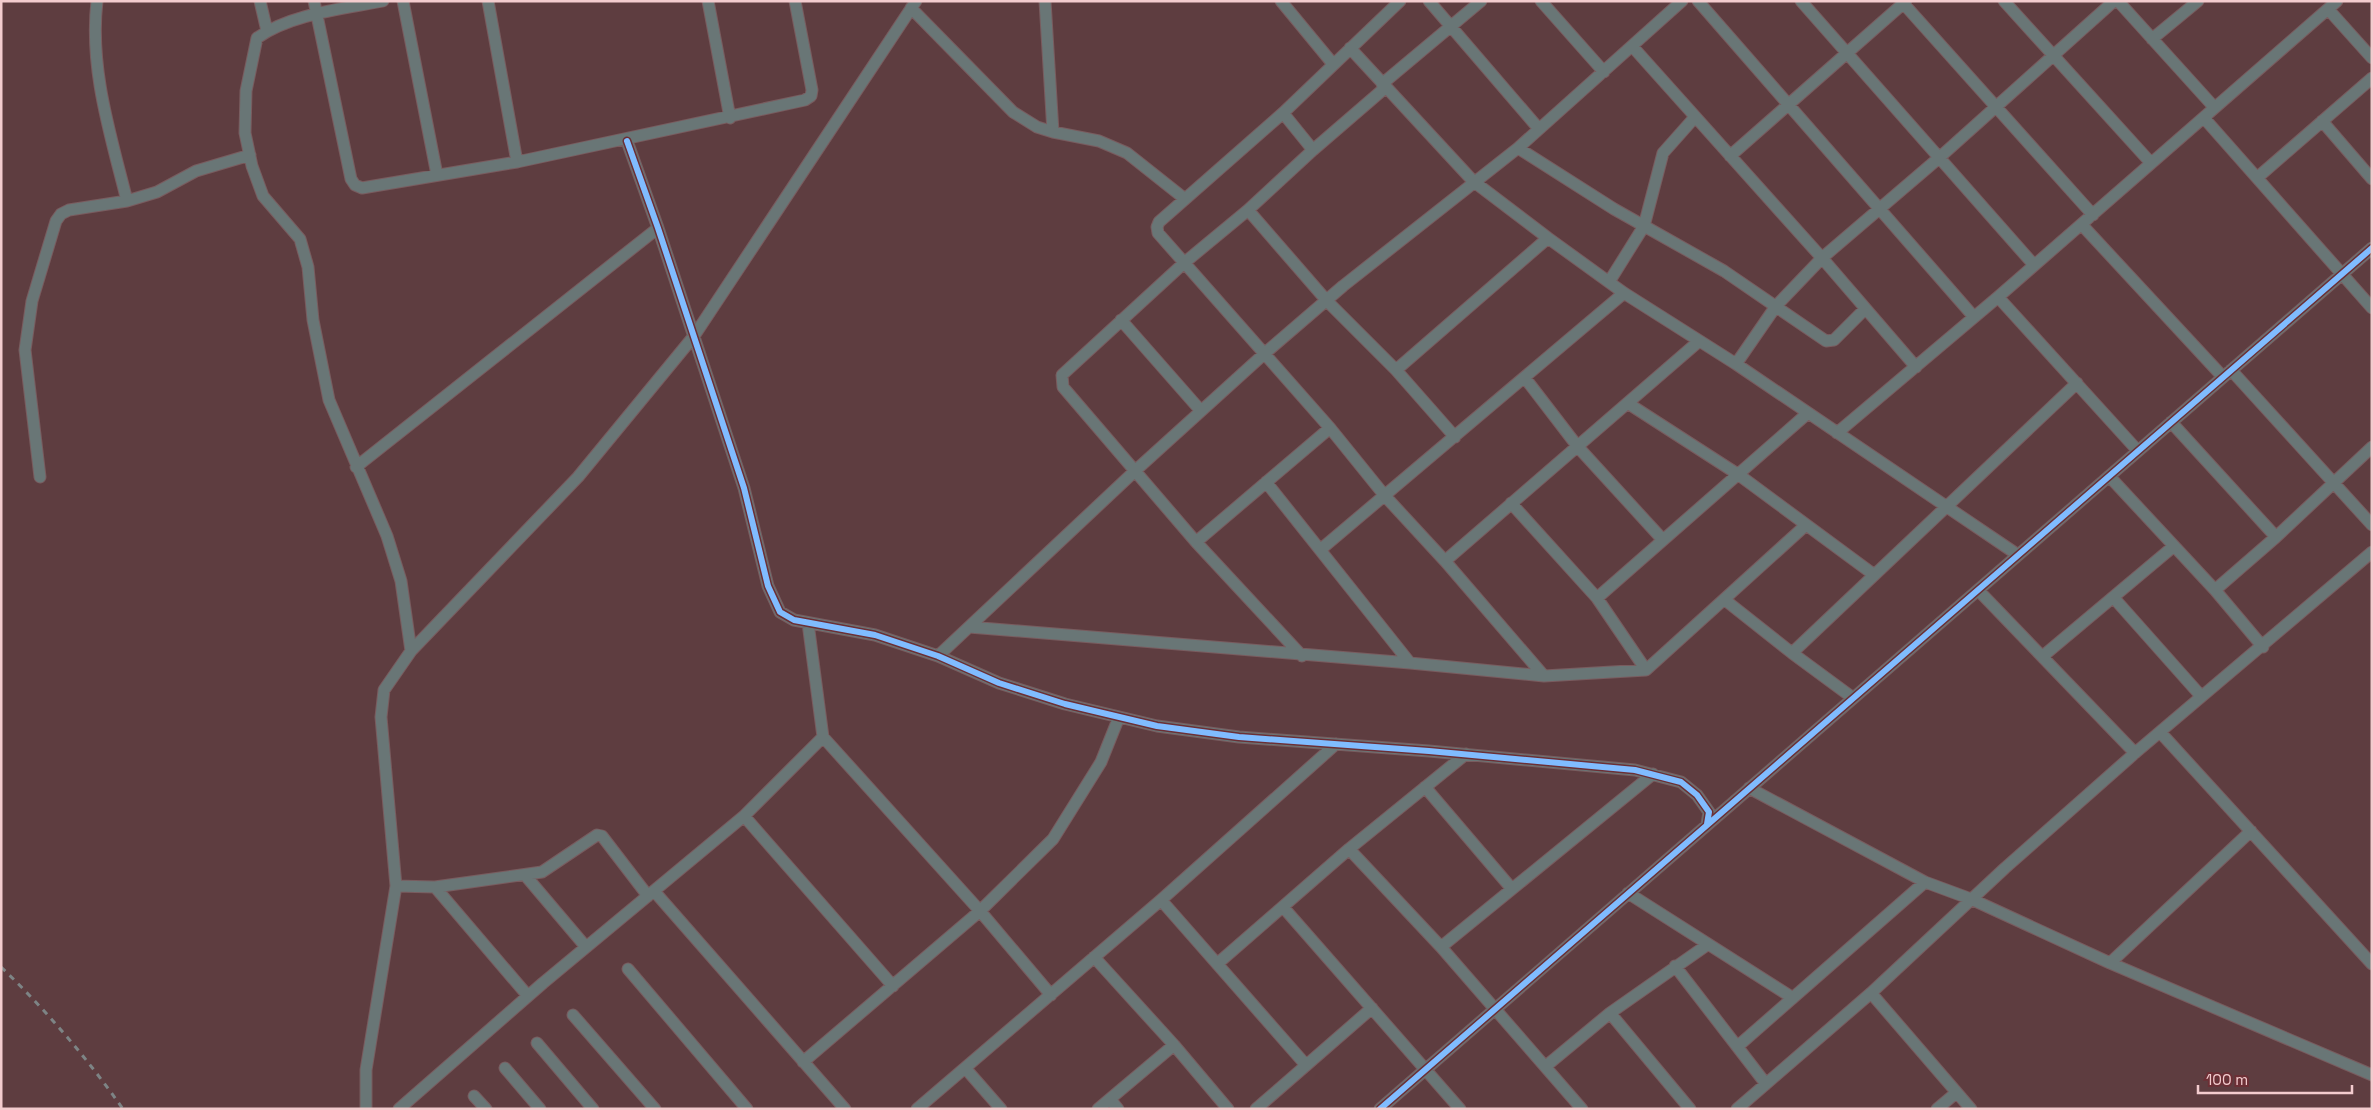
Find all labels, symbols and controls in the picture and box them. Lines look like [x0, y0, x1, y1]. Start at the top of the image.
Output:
scale bar [2198, 1062, 2352, 1094]
text: 100 m [2206, 1070, 2248, 1089]

